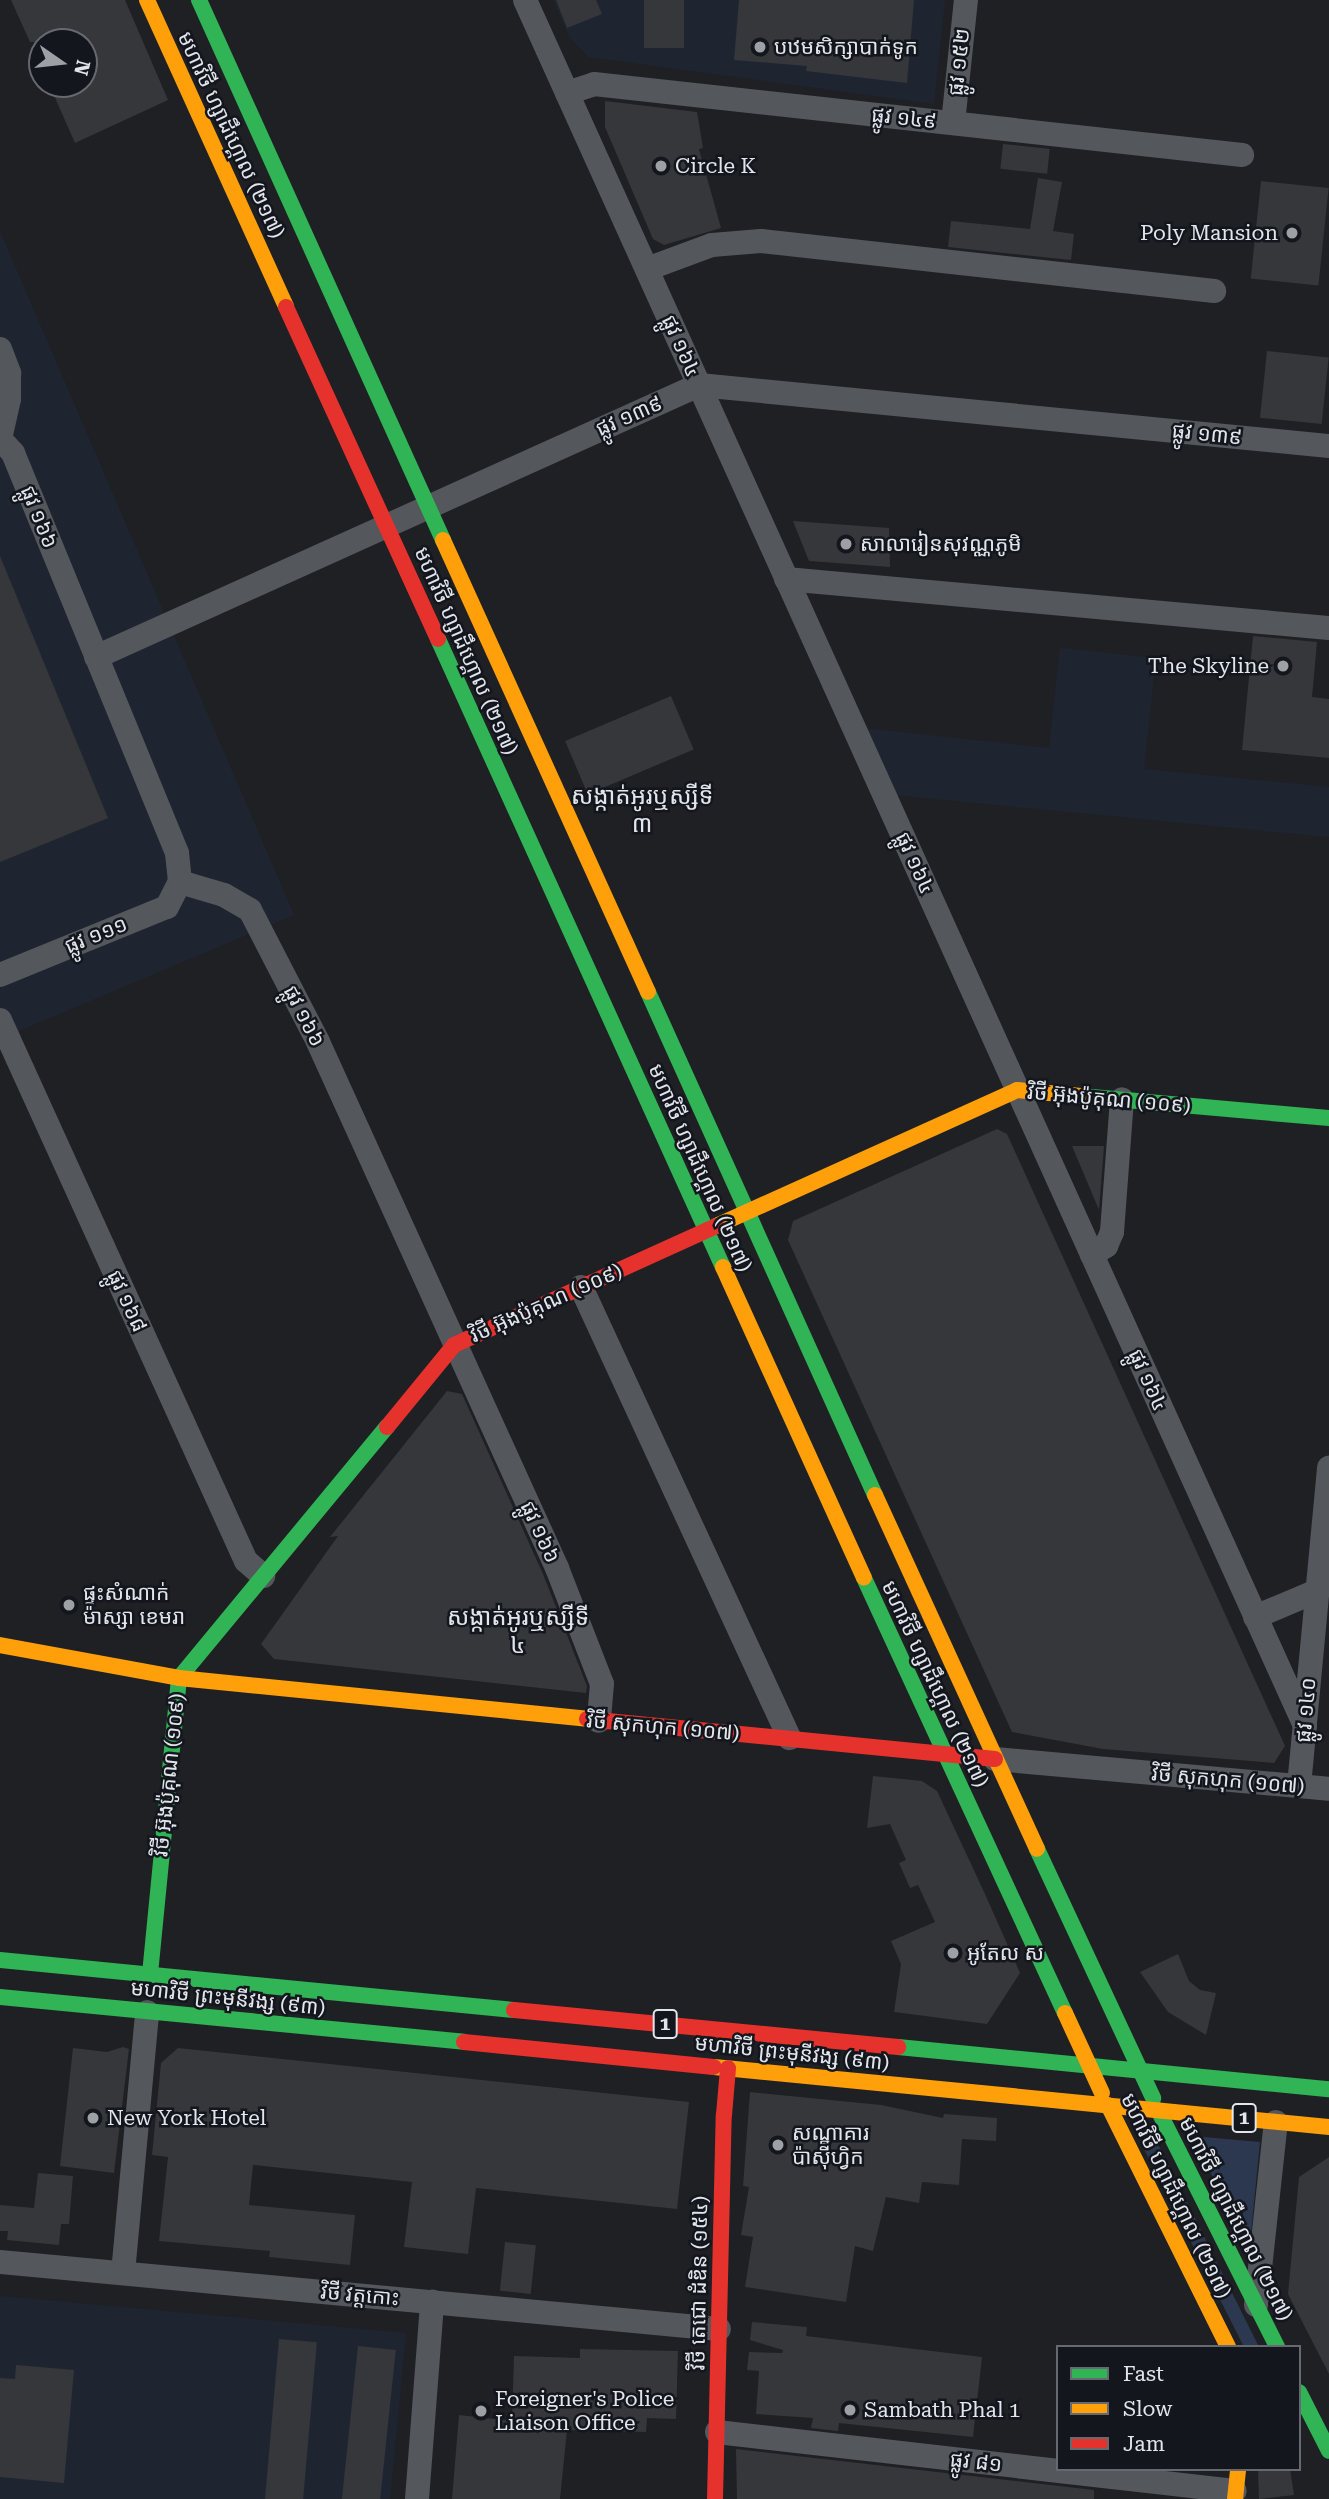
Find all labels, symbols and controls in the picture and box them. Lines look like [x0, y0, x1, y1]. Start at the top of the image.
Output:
street label: ផ្លូវ ១៥២ [943, 27, 975, 97]
north arrow [28, 28, 98, 98]
street label: មហាវិថី ហ្សាដឹហ្គោល (២១៧) [172, 28, 290, 242]
place label: បឋមសិក្សាបាក់ទូក [774, 34, 918, 60]
marker: បឋមសិក្សាបាក់ទូក [752, 39, 768, 55]
text: N [69, 58, 95, 78]
street label: ផ្លូវ ១៤៩ [870, 102, 938, 134]
place label: Circle K [675, 153, 756, 179]
marker: Circle K [653, 158, 669, 174]
place label: Poly Mansion [1140, 220, 1278, 246]
marker: Poly Mansion [1284, 225, 1300, 241]
street label: ផ្លូវ ១៦៤ [656, 311, 706, 381]
street label: ផ្លូវ ១៣៩ [592, 390, 666, 442]
street label: ផ្លូវ ១៣៩ [1171, 418, 1243, 450]
street label: ផ្លូវ ១៦៦ [15, 482, 63, 552]
place label: សាលារៀនសុវណ្ណភូមិ [860, 531, 1022, 557]
marker: សាលារៀនសុវណ្ណភូមិ [838, 536, 854, 552]
street label: មហាវិថី ហ្សាដឹហ្គោល (២១៧) [409, 543, 523, 759]
place label: The Skyline [1148, 653, 1269, 679]
marker: The Skyline [1275, 658, 1291, 674]
district label: សង្កាត់អូរឬស្សីទី ៣ [571, 783, 713, 839]
street label: ផ្លូវ ១៦៤ [890, 828, 940, 898]
street label: ផ្លូវ ១១១ [61, 911, 131, 959]
street label: ផ្លូវ ១៦៦ [278, 981, 330, 1051]
street label: មហាវិថី ហ្សាដឹហ្គោល (២១៧) [643, 1060, 757, 1276]
street label: វិថី អ៊ុងប៉ូគុណ (១០៩) [1026, 1079, 1192, 1119]
street label: វិថី អ៊ុងប៉ូគុណ (១០៩) [466, 1258, 626, 1348]
street label: ផ្លូវ ១៦៨ [102, 1266, 152, 1336]
street label: ផ្លូវ ១៦៤ [1123, 1345, 1173, 1415]
street label: ផ្លូវ ១៦៦ [515, 1497, 565, 1567]
street label: មហាវិថី ហ្សាដឹហ្គោល (២១៧) [876, 1577, 994, 1791]
place label: ផ្ទះសំណាក់ ម៉ាស្សា ខេមរា [83, 1580, 185, 1630]
marker: ផ្ទះសំណាក់ ម៉ាស្សា ខេមរា [61, 1597, 77, 1613]
district label: សង្កាត់អូរឬស្សីទី ៤ [447, 1604, 589, 1660]
street label: ផ្លូវ ១៤០ [1291, 1676, 1321, 1744]
street label: វិថី អ៊ុងប៉ូគុណ (១០៩) [148, 1692, 190, 1858]
street label: វិថី សុកហុក (១០៧) [586, 1708, 740, 1746]
street label: វិថី សុកហុក (១០៧) [1151, 1761, 1305, 1799]
place label: អូតែល ស [967, 1940, 1044, 1966]
marker: អូតែល ស [945, 1945, 961, 1961]
street label: មហាវិថី ព្រះមុនីវង្ស (៩៣) [129, 1975, 327, 2021]
road number: 1 [651, 2008, 679, 2040]
street label: មហាវិថី ព្រះមុនីវង្ស (៩៣) [693, 2030, 891, 2076]
street label: មហាវិថី ហ្សាដឹហ្គោល (២១៧) [1115, 2089, 1237, 2303]
road number: 1 [1230, 2102, 1258, 2134]
place label: New York Hotel [107, 2105, 266, 2131]
marker: New York Hotel [85, 2110, 101, 2126]
street label: មហាវិថី ហ្សាដឺហ្គោល (២១៧) [1174, 2113, 1298, 2325]
place label: សណ្ឋាគារ ប៉ាស៊ីហ្វិក [792, 2120, 869, 2170]
marker: សណ្ឋាគារ ប៉ាស៊ីហ្វិក [770, 2137, 786, 2153]
street label: វិថី តេជោ ដំឌិន (១៥៤) [685, 2195, 713, 2371]
street label: វិថី វត្តកោះ [319, 2279, 401, 2311]
legend [1056, 2345, 1301, 2471]
text: Fast [1123, 2362, 1164, 2386]
place label: Foreigner's Police Liaison Office [495, 2386, 674, 2436]
place label: Sambath Phal 1 [864, 2397, 1020, 2423]
text: Slow [1123, 2397, 1172, 2421]
marker: Sambath Phal 1 [842, 2402, 858, 2418]
marker: Foreigner's Police Liaison Office [473, 2403, 489, 2419]
text: Jam [1123, 2432, 1165, 2456]
street label: ផ្លូវ ៨១ [949, 2447, 1003, 2477]

